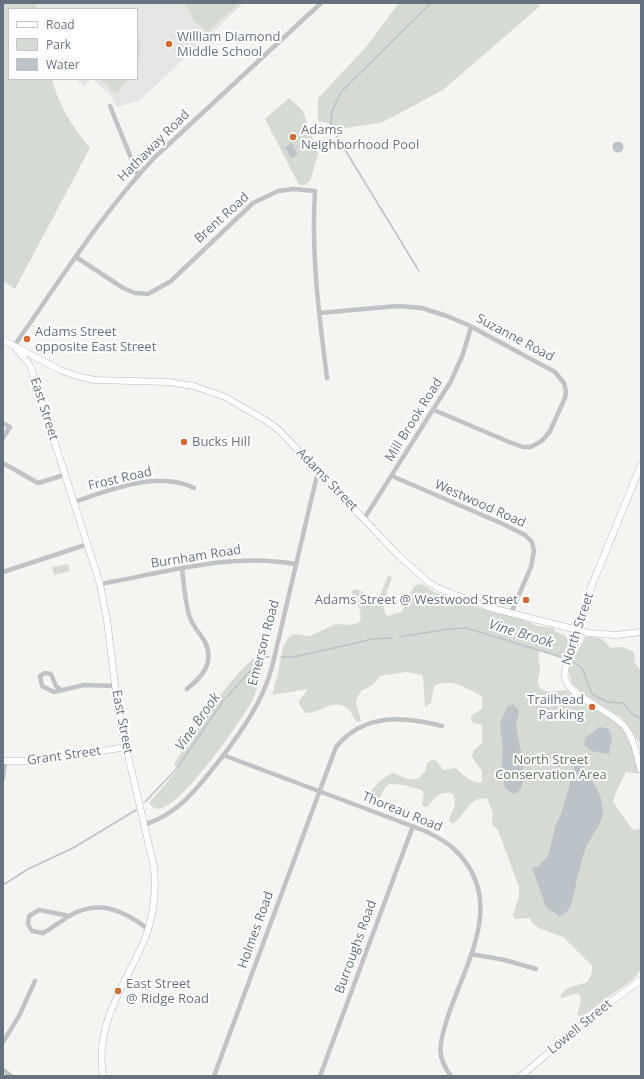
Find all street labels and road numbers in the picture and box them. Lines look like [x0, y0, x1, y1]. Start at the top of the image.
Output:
street label: Hathaway Road [115, 107, 193, 185]
street label: Brent Road [192, 189, 252, 247]
street label: Suzanne Road [473, 311, 557, 365]
street label: Mill Brook Road [382, 375, 446, 465]
street label: East Street [27, 376, 61, 442]
street label: Adams Street [293, 445, 361, 515]
street label: Frost Road [87, 464, 153, 494]
street label: Westwood Road [432, 477, 528, 531]
street label: Burnham Road [150, 542, 242, 572]
street label: North Street [559, 591, 597, 667]
street label: Emerson Road [245, 598, 283, 688]
street label: East Street [108, 689, 136, 755]
street label: Grant Street [26, 743, 102, 769]
street label: Thoreau Road [360, 789, 444, 835]
street label: Holmes Road [235, 889, 277, 971]
street label: Burroughs Road [332, 898, 380, 996]
street label: Lowell Street [545, 996, 615, 1058]

